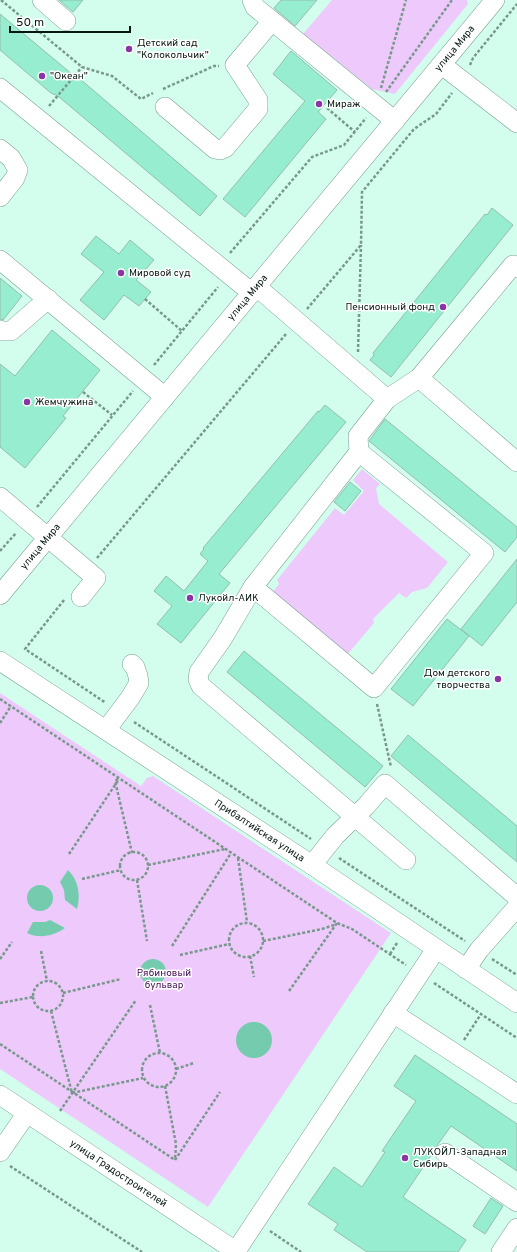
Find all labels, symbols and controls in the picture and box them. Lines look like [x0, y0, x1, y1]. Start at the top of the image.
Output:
scale bar [10, 8, 130, 34]
text: 50 m [16, 15, 44, 31]
street label: улица Мира [432, 23, 478, 74]
place label: Детский сад "Колокольчик" [137, 37, 209, 62]
marker: Детский сад "Колокольчик" [124, 44, 134, 54]
place label: "Океан" [50, 70, 88, 83]
marker: "Океан" [37, 71, 47, 81]
place label: Мираж [327, 98, 361, 111]
marker: Мираж [314, 99, 324, 109]
place label: Мировой суд [129, 267, 191, 280]
marker: Мировой суд [116, 268, 126, 278]
street label: улица Мира [225, 272, 270, 323]
place label: Пенсионный фонд [345, 301, 435, 314]
marker: Пенсионный фонд [438, 302, 448, 312]
place label: Жемчужина [35, 396, 93, 409]
marker: Жемчужина [22, 397, 32, 407]
street label: улица Мира [17, 521, 63, 572]
place label: Лукойл-АИК [198, 592, 259, 605]
marker: Лукойл-АИК [185, 593, 195, 603]
place label: Дом детского творчества [424, 667, 490, 692]
marker: Дом детского творчества [493, 674, 503, 684]
street label: Прибалтийская улица [212, 796, 307, 865]
park label: Рябиновый бульвар [137, 967, 191, 992]
street label: улица Градостроителей [67, 1137, 170, 1210]
place label: ЛУКОЙЛ-Западная Сибирь [413, 1146, 507, 1171]
marker: ЛУКОЙЛ-Западная Сибирь [400, 1153, 410, 1163]

